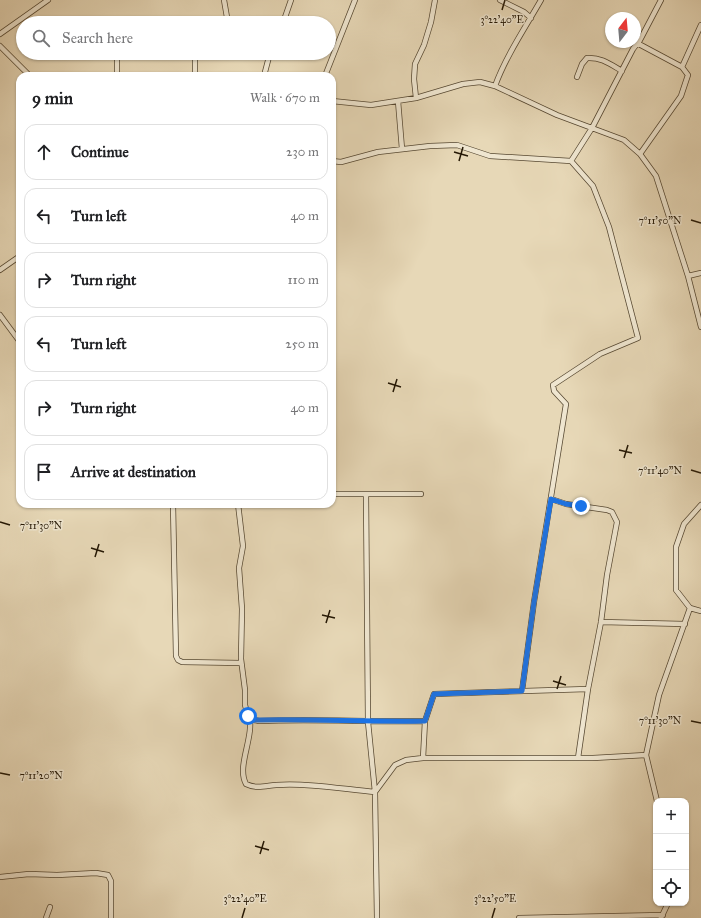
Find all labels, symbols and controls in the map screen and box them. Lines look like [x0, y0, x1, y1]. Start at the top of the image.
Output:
north arrow [605, 12, 641, 48]
text: 3°22'40"E [480, 14, 524, 26]
search box [16, 16, 336, 60]
icon: search [30, 27, 52, 49]
text: Search here [62, 29, 133, 47]
text: 9 min [32, 88, 73, 109]
text: Walk · 670 m [250, 90, 320, 106]
icon: ahead [33, 141, 55, 163]
text: Continue [71, 143, 129, 161]
text: 230 m [286, 144, 319, 160]
icon: left [33, 205, 55, 227]
text: Turn left [71, 207, 127, 225]
text: 40 m [290, 208, 319, 224]
text: 7°11'50"N [639, 215, 682, 227]
icon: right [33, 269, 55, 291]
text: Turn right [71, 271, 136, 289]
text: 110 m [287, 272, 319, 288]
icon: left [33, 333, 55, 355]
text: Turn left [71, 335, 127, 353]
text: 250 m [285, 336, 319, 352]
icon: right [33, 397, 55, 419]
text: Turn right [71, 399, 136, 417]
text: 40 m [290, 400, 319, 416]
icon: arrive [33, 461, 55, 483]
text: Arrive at destination [71, 463, 196, 481]
text: 7°11'40"N [638, 465, 682, 477]
route end [572, 497, 590, 515]
text: 7°11'30"N [20, 520, 63, 532]
route start [239, 707, 257, 725]
text: 7°11'30"N [639, 715, 682, 727]
text: 7°11'20"N [19, 770, 63, 782]
map controls [653, 798, 689, 906]
button: + [653, 798, 689, 834]
button: − [653, 834, 689, 870]
button: locate [653, 870, 689, 906]
text: 3°22'40"E [223, 893, 267, 905]
text: 3°22'50"E [474, 893, 516, 905]

